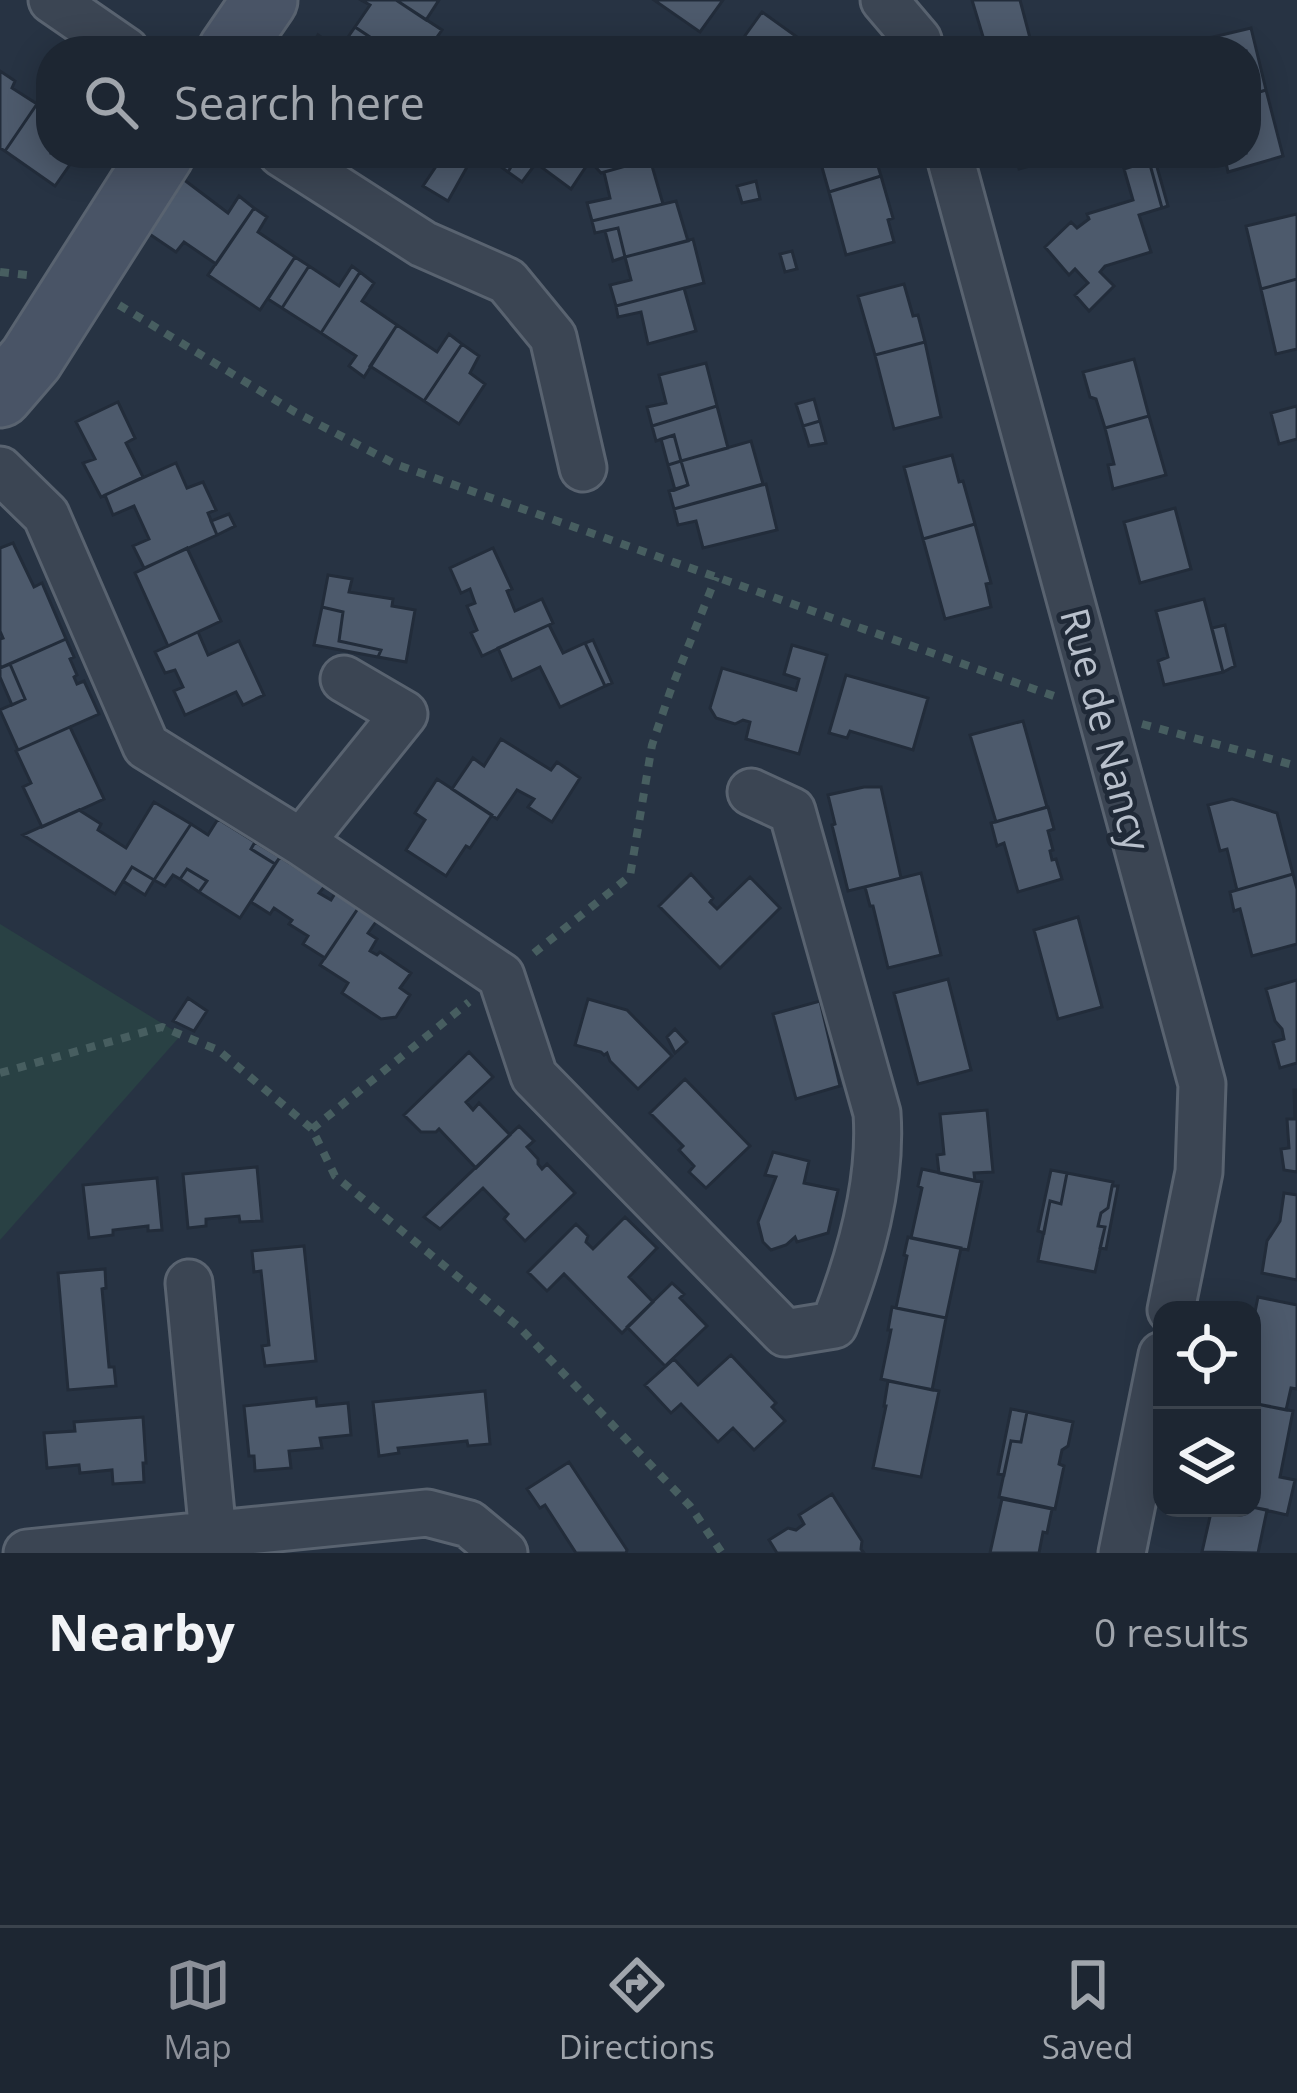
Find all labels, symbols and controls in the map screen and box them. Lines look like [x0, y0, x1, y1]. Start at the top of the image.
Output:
search box [36, 36, 1261, 168]
icon: search [78, 69, 144, 135]
text: Search here [174, 72, 425, 133]
street label: Rue de Nancy [1049, 602, 1165, 857]
map controls [1153, 1301, 1261, 1517]
button: locate [1153, 1301, 1261, 1409]
button: layers [1153, 1409, 1261, 1517]
text: Nearby [48, 1596, 235, 1666]
text: 0 results [1094, 1605, 1249, 1658]
tab: Map [164, 1952, 232, 2069]
tab: Directions [559, 1952, 715, 2069]
tab: Saved [1042, 1952, 1133, 2069]

